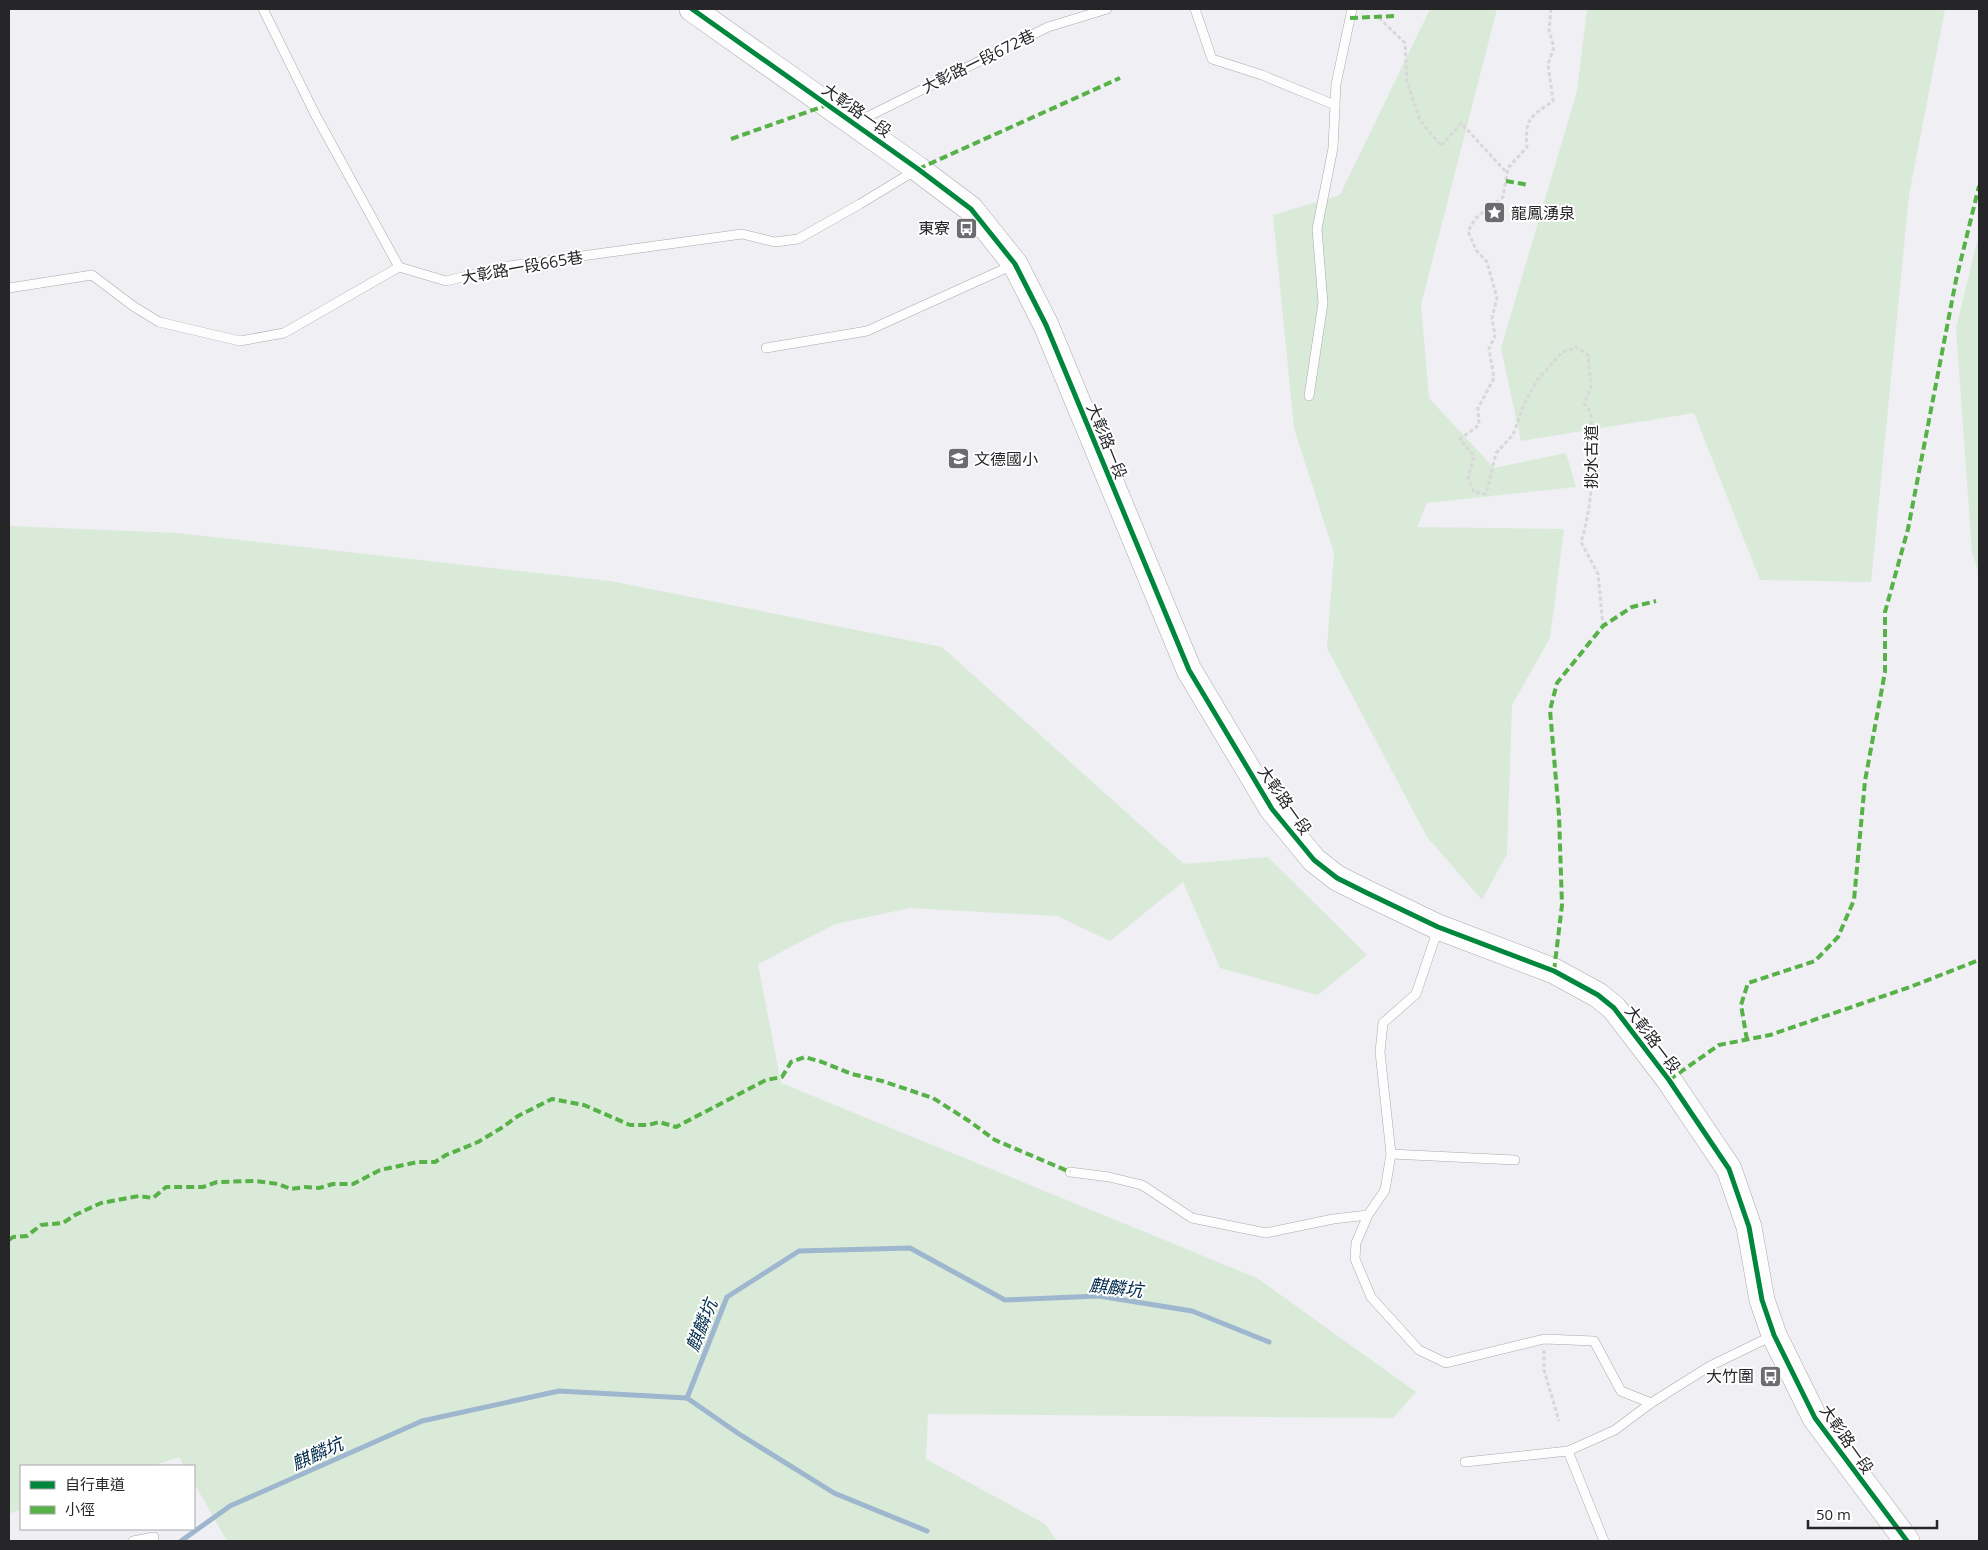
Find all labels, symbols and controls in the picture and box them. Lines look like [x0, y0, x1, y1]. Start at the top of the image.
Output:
street label: 大彰路一段672巷 [918, 24, 1038, 98]
street label: 大彰路一段 [818, 78, 896, 142]
place icon: 龍鳳湧泉 [1483, 201, 1507, 225]
place label: 龍鳳湧泉 [1511, 202, 1575, 224]
bus stop icon: 東寮 [954, 216, 978, 240]
place label: 東寮 [918, 217, 950, 239]
street label: 大彰路一段665巷 [459, 245, 585, 289]
street label: 大彰路一段 [1082, 400, 1132, 482]
street label: 挑水古道 [1580, 425, 1602, 489]
school or university icon: 文德國小 [946, 447, 970, 471]
place label: 文德國小 [974, 448, 1038, 470]
street label: 大彰路一段 [1253, 761, 1317, 839]
street label: 大彰路一段 [1620, 1000, 1686, 1078]
water label: 麒麟坑 [1088, 1272, 1147, 1302]
water label: 麒麟坑 [680, 1293, 723, 1355]
bus stop icon: 大竹圍 [1758, 1364, 1782, 1388]
place label: 大竹圍 [1706, 1365, 1754, 1387]
street label: 大彰路一段 [1815, 1400, 1879, 1478]
water label: 麒麟坑 [287, 1430, 349, 1475]
legend [20, 1465, 195, 1530]
text: 自行車道 [65, 1474, 125, 1494]
scale bar [1808, 1498, 1937, 1530]
text: 小徑 [65, 1499, 95, 1519]
text: 50 m [1816, 1504, 1851, 1524]

